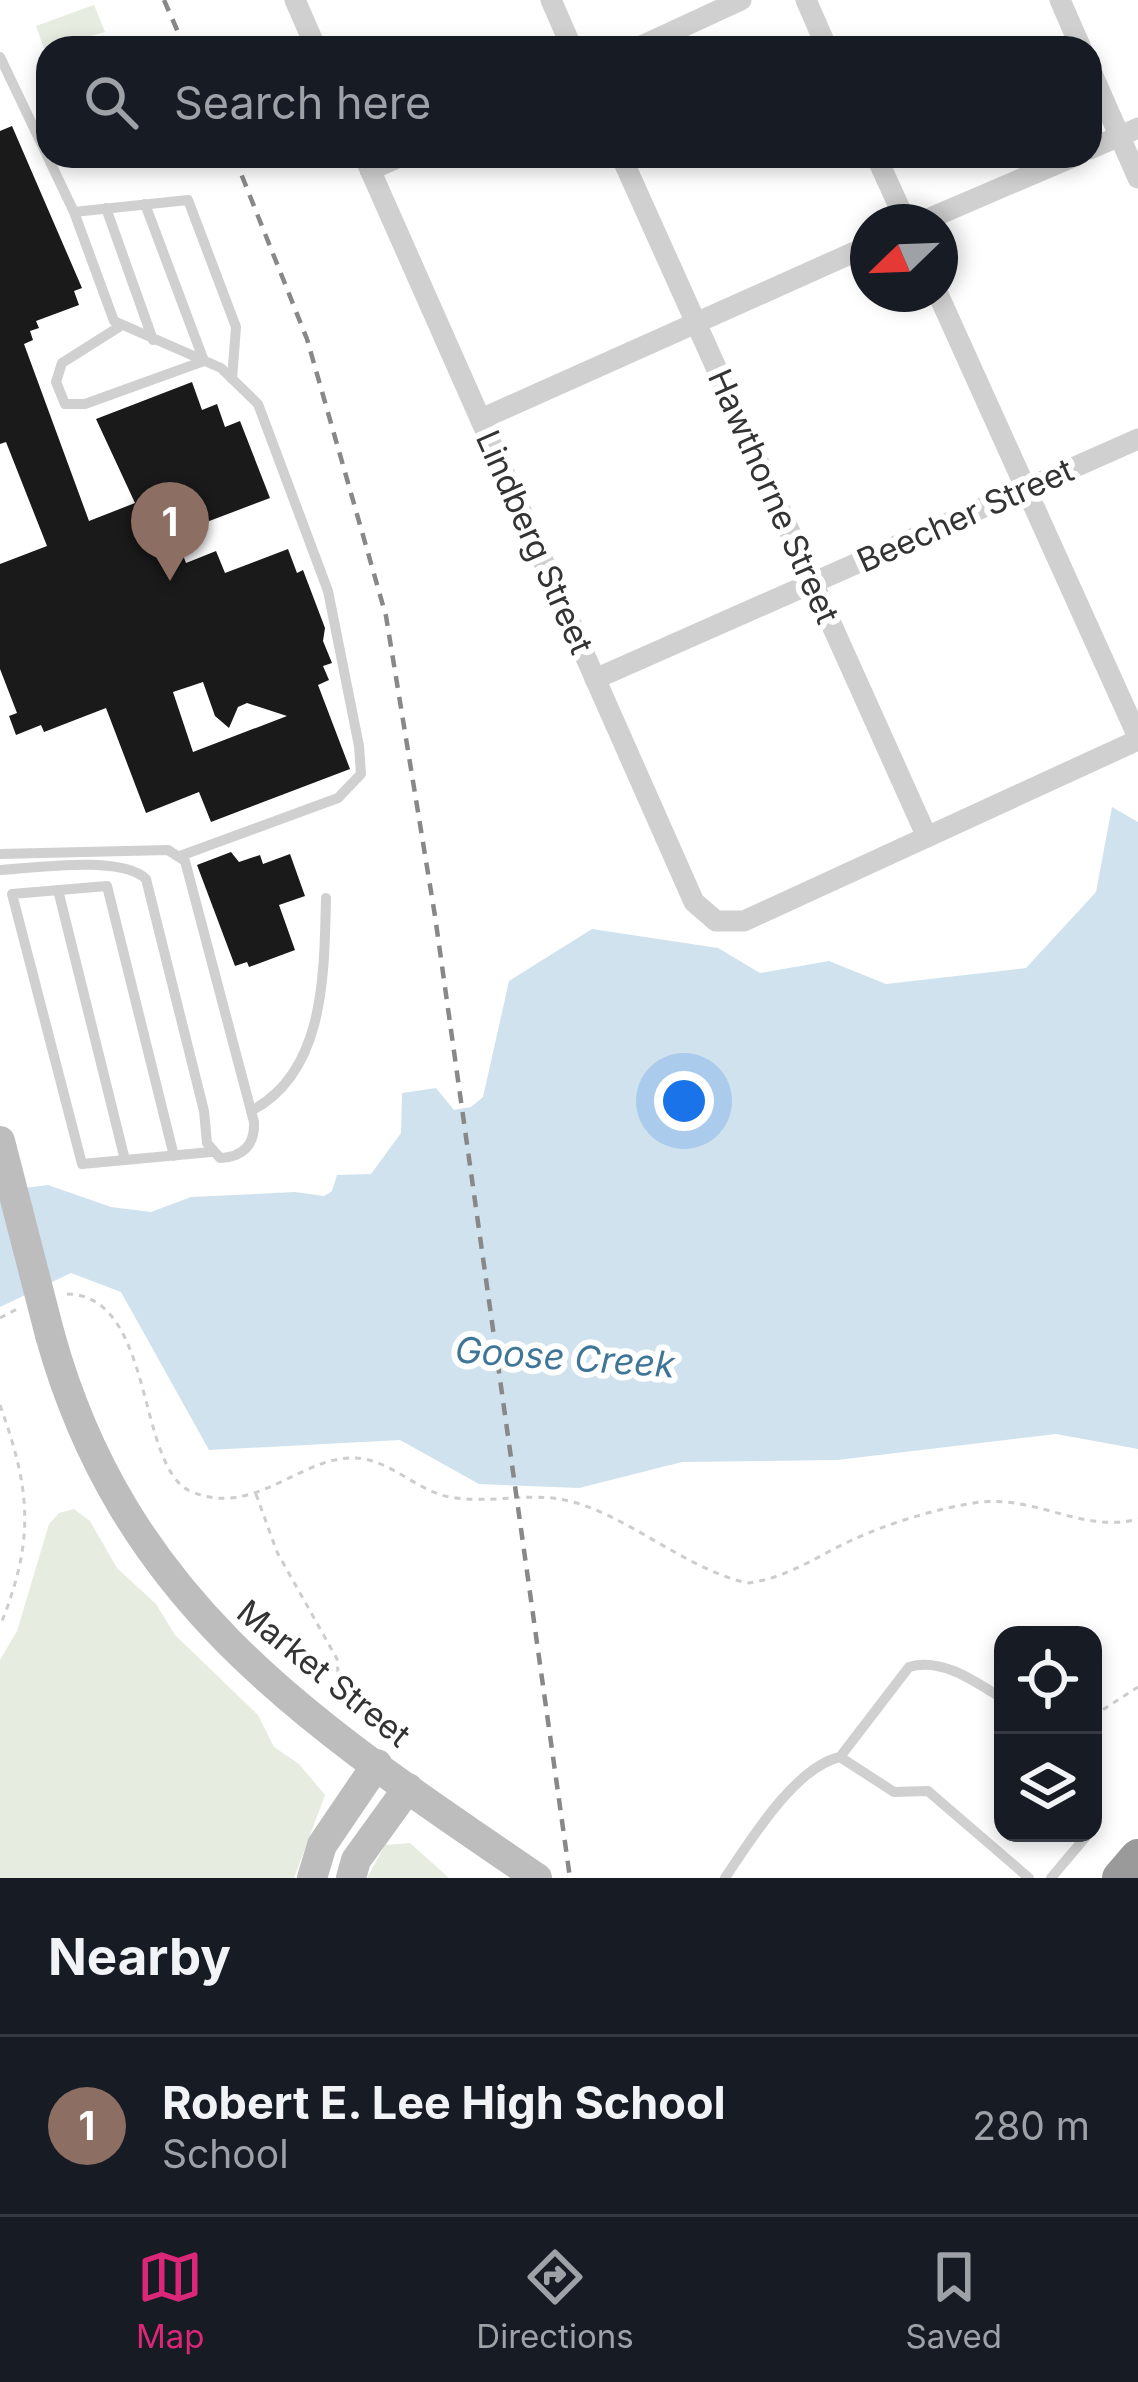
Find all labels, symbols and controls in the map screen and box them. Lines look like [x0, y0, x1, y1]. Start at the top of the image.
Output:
search box [36, 36, 1102, 168]
icon: search [78, 69, 144, 135]
text: Search here [174, 75, 431, 130]
north arrow [850, 204, 958, 312]
street label: Hawthorne Street [700, 363, 848, 630]
street label: Lindberg Street [468, 424, 602, 660]
street label: Beecher Street [851, 449, 1080, 581]
pin: 1 [131, 482, 209, 581]
your location [654, 1071, 714, 1131]
water label: Goose Creek [454, 1327, 678, 1387]
street label: Market Street [229, 1591, 419, 1755]
map controls [994, 1626, 1102, 1842]
button: locate [994, 1626, 1102, 1734]
button: layers [994, 1734, 1102, 1842]
text: Nearby [48, 1926, 231, 1987]
text: Robert E. Lee High School [162, 2075, 726, 2130]
text: 1 [79, 2102, 95, 2149]
text: 280 m [972, 2102, 1090, 2149]
text: School [162, 2130, 289, 2177]
tab: Map [136, 2244, 204, 2356]
tab: Directions [476, 2244, 634, 2356]
tab: Saved [905, 2244, 1002, 2356]

